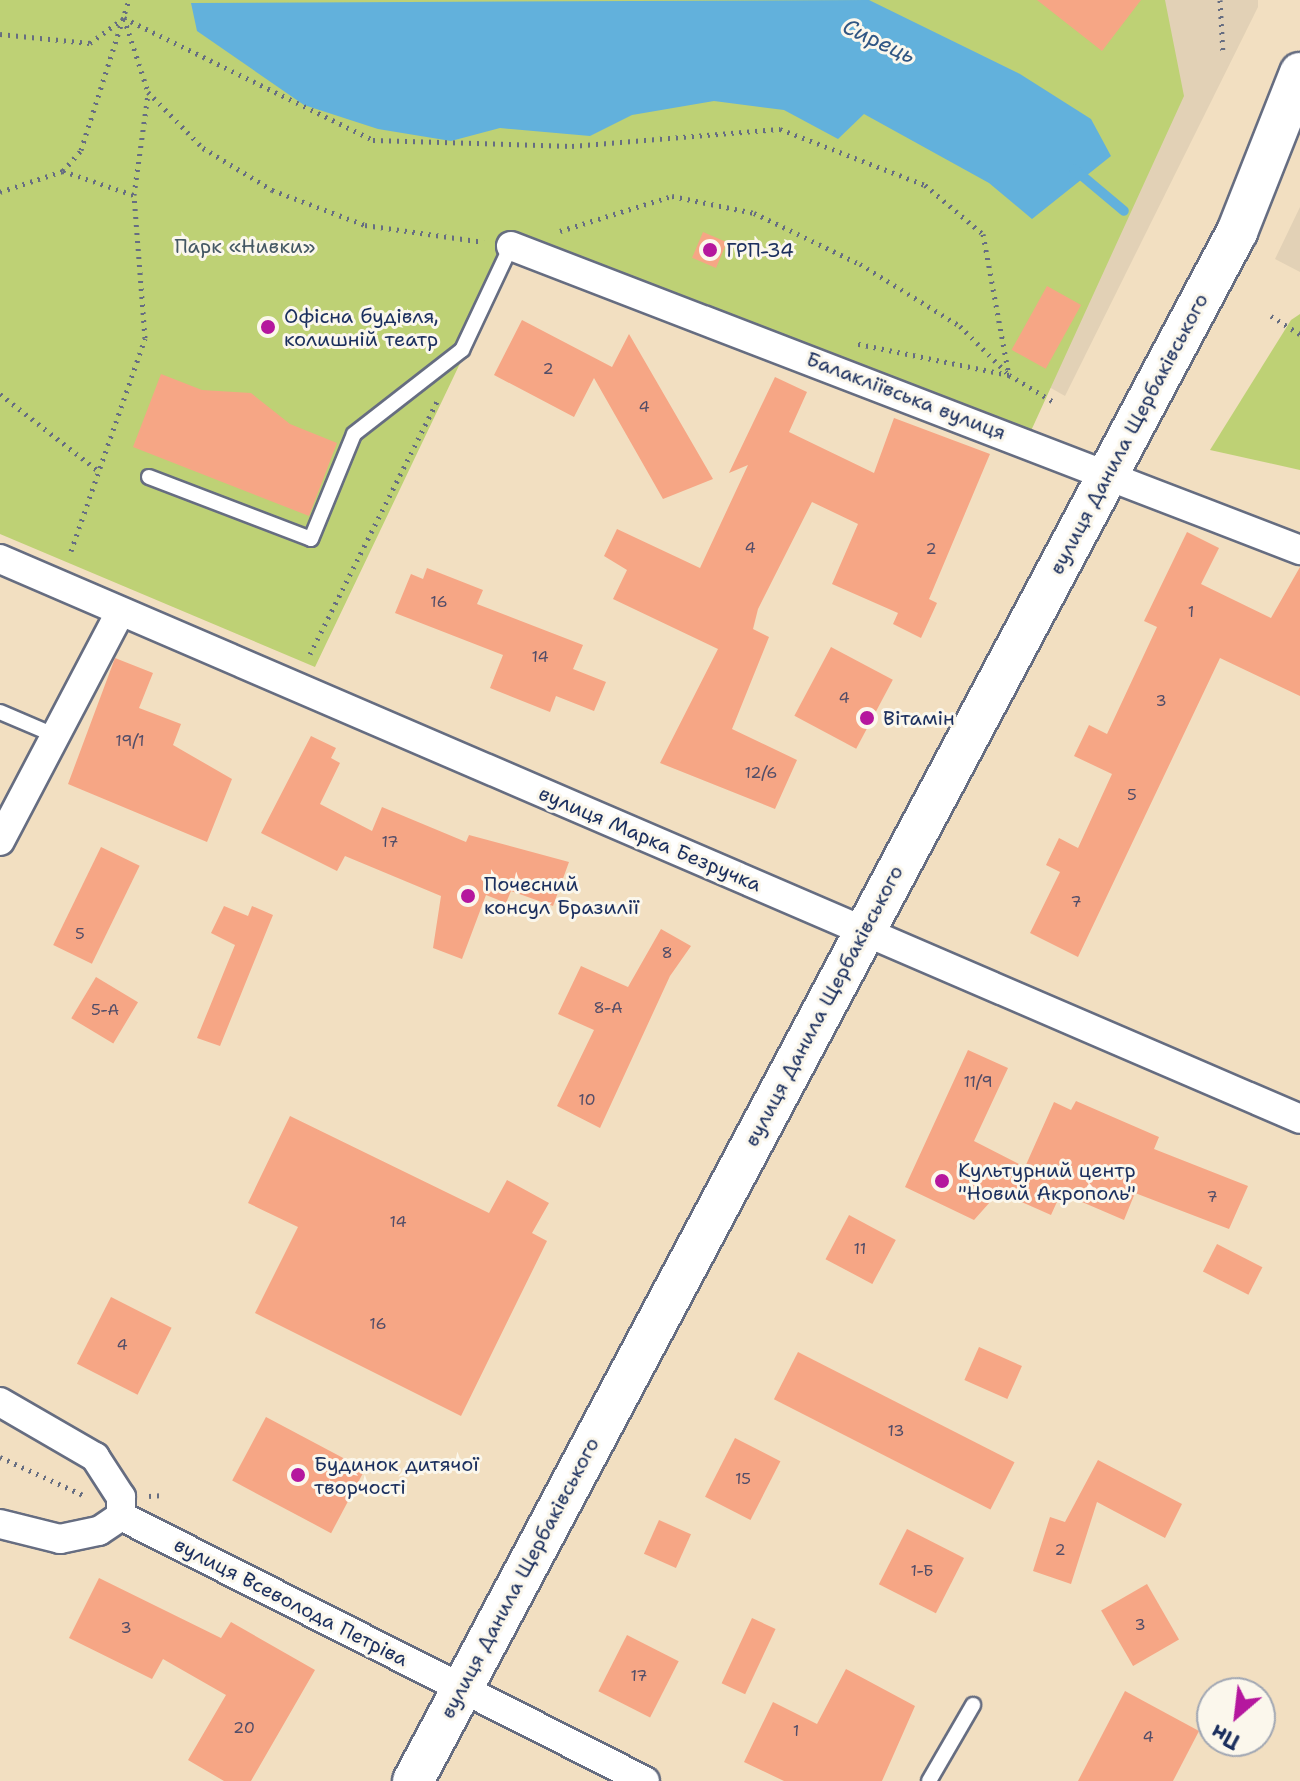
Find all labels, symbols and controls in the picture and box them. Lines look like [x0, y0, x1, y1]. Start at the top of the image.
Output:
water label: Сирець [839, 13, 919, 69]
park label: Парк «Нивки» [174, 234, 316, 258]
place label: ГРП-34 [726, 238, 794, 262]
marker: ГРП-34 [701, 241, 719, 259]
street label: вулиця Данила Щербаківського [1045, 289, 1213, 579]
place label: Офісна будівля, колишній театр [284, 304, 439, 351]
marker: Офісна будівля, колишній театр [259, 318, 277, 336]
street label: Балакліївська вулиця [803, 347, 1009, 445]
house number: 2 [542, 359, 554, 379]
house number: 4 [638, 397, 650, 417]
house number: 4 [744, 538, 756, 558]
house number: 2 [925, 539, 937, 559]
house number: 16 [430, 592, 448, 612]
house number: 1 [1188, 602, 1194, 622]
house number: 14 [531, 647, 549, 667]
house number: 4 [838, 688, 850, 708]
house number: 3 [1155, 691, 1167, 711]
place label: Вітамін [883, 706, 955, 730]
marker: Вітамін [858, 709, 876, 727]
house number: 19/1 [115, 731, 145, 751]
house number: 12/6 [745, 763, 777, 783]
street label: вулиця Марка Безручка [535, 781, 765, 897]
house number: 5 [1127, 785, 1137, 805]
house number: 17 [381, 832, 399, 852]
street label: вулиця Данила Щербаківського [740, 861, 908, 1151]
place label: Почесний консул Бразилії [484, 872, 639, 919]
marker: Почесний консул Бразилії [459, 887, 477, 905]
house number: 7 [1070, 892, 1082, 912]
house number: 5 [75, 924, 85, 944]
house number: 8 [661, 943, 673, 963]
house number: 8-А [593, 998, 623, 1018]
house number: 5-А [91, 1000, 119, 1020]
house number: 11/9 [963, 1072, 993, 1092]
house number: 10 [578, 1090, 596, 1110]
place label: Культурний центр "Новий Акрополь" [958, 1158, 1136, 1205]
marker: Культурний центр "Новий Акрополь" [933, 1172, 951, 1190]
house number: 7 [1206, 1187, 1218, 1207]
house number: 14 [389, 1212, 407, 1232]
house number: 11 [854, 1239, 866, 1259]
house number: 16 [369, 1314, 387, 1334]
house number: 4 [116, 1335, 128, 1355]
house number: 13 [887, 1421, 905, 1441]
street label: вулиця Данила Щербаківського [436, 1433, 604, 1723]
place label: Будинок дитячої творчості [314, 1452, 479, 1499]
marker: Будинок дитячої творчості [289, 1466, 307, 1484]
house number: 15 [735, 1469, 751, 1489]
street label: вулиця Всеволода Петріва [170, 1532, 412, 1672]
house number: 2 [1054, 1540, 1066, 1560]
house number: 1-Б [910, 1561, 934, 1581]
house number: 3 [1134, 1615, 1146, 1635]
house number: 3 [120, 1618, 132, 1638]
house number: 17 [630, 1666, 648, 1686]
north arrow [1196, 1677, 1276, 1757]
text: Пн [1206, 1717, 1245, 1756]
house number: 20 [233, 1718, 255, 1738]
house number: 1 [793, 1721, 799, 1741]
house number: 4 [1142, 1727, 1154, 1747]

